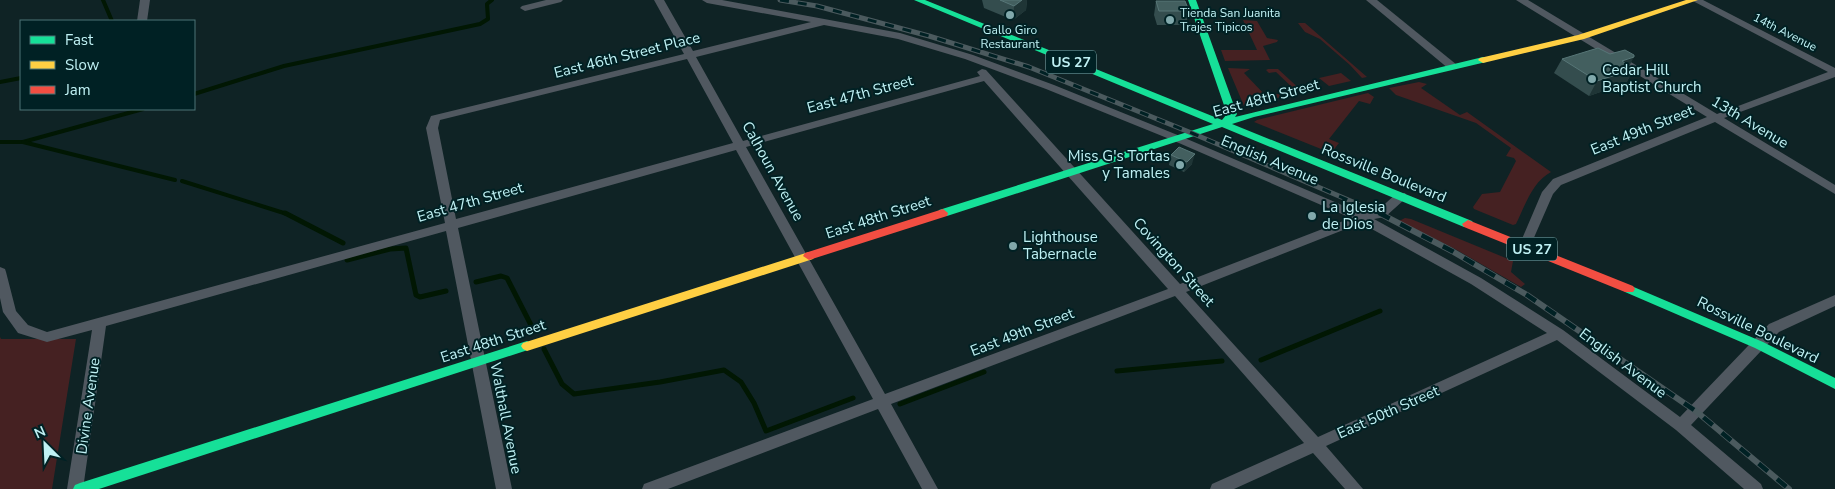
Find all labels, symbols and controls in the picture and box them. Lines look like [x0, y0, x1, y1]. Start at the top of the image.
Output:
place label: Tienda San Juanita Trajes Tipicos [1180, 5, 1280, 35]
marker: Gallo Giro Restaurant [1004, 9, 1016, 21]
street label: 14th Avenue [1750, 9, 1820, 55]
marker: Tienda San Juanita Trajes Tipicos [1164, 14, 1176, 26]
legend [20, 20, 195, 110]
place label: Gallo Giro Restaurant [981, 22, 1040, 52]
street label: East 46th Street Place [552, 27, 702, 83]
text: Fast [65, 30, 94, 50]
road number: US 27 [1046, 51, 1096, 74]
text: Slow [65, 55, 100, 75]
place label: Cedar Hill Baptist Church [1602, 60, 1702, 97]
street label: East 47th Street [805, 70, 916, 118]
marker: Cedar Hill Baptist Church [1586, 73, 1598, 85]
street label: East 48th Street [1211, 74, 1322, 122]
text: Jam [64, 80, 91, 100]
street label: 13th Avenue [1708, 91, 1792, 153]
street label: East 49th Street [1588, 100, 1697, 160]
street label: Calhoun Avenue [737, 118, 809, 224]
street label: English Avenue [1218, 130, 1322, 190]
street label: Rossville Boulevard [1319, 139, 1449, 207]
place label: Miss G's Tortas y Tamales [1068, 146, 1170, 183]
marker: Miss G's Tortas y Tamales [1174, 159, 1186, 171]
street label: East 47th Street [415, 177, 526, 227]
street label: East 48th Street [823, 190, 934, 243]
place label: La Iglesia de Dios [1322, 197, 1386, 234]
marker: La Iglesia de Dios [1306, 210, 1318, 222]
street label: Covington Street [1129, 213, 1220, 311]
place label: Lighthouse Tabernacle [1023, 227, 1098, 264]
road number: US 27 [1507, 238, 1557, 260]
marker: Lighthouse Tabernacle [1007, 240, 1019, 252]
street label: Rossville Boulevard [1694, 292, 1822, 368]
street label: East 49th Street [967, 303, 1077, 361]
street label: East 48th Street [438, 314, 549, 367]
street label: English Avenue [1575, 324, 1671, 402]
street label: Divine Avenue [71, 356, 105, 456]
street label: Walthall Avenue [485, 360, 527, 476]
street label: East 50th Street [1334, 380, 1443, 443]
north arrow [20, 419, 70, 469]
text: N [31, 422, 49, 443]

